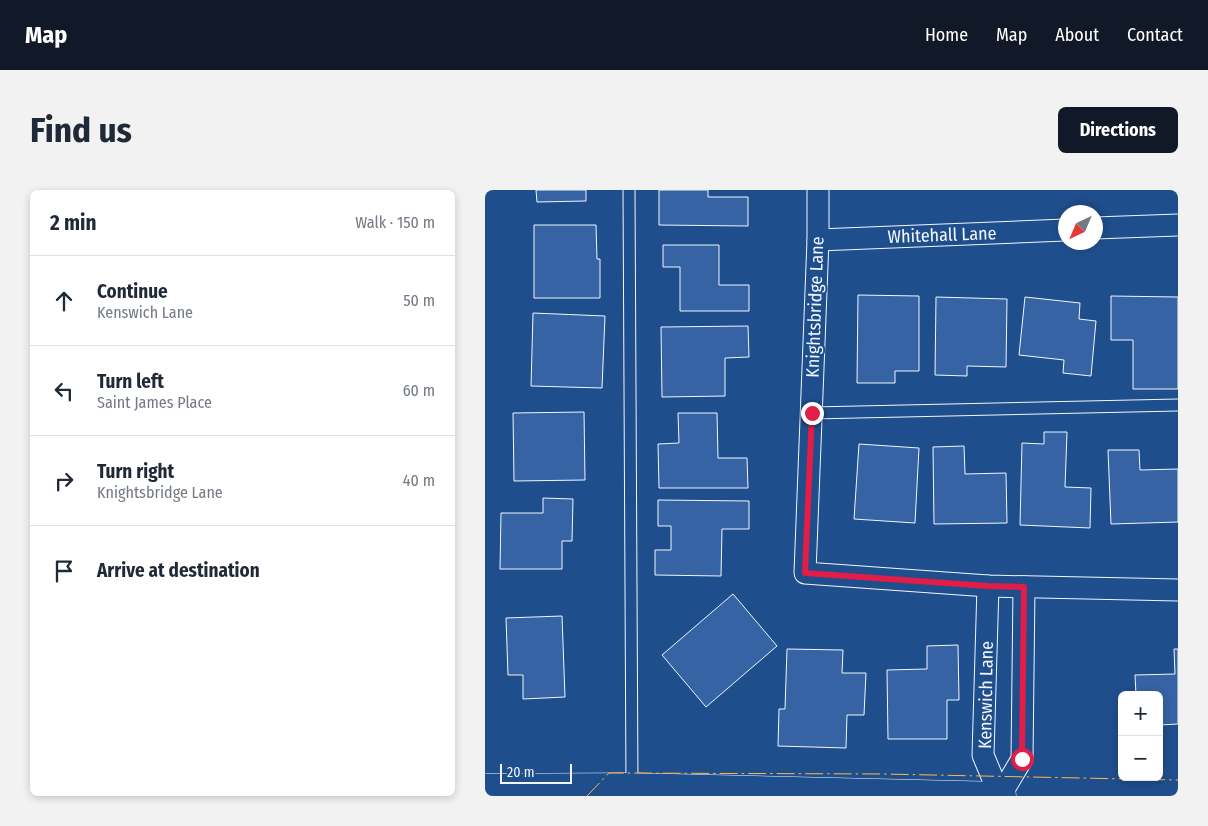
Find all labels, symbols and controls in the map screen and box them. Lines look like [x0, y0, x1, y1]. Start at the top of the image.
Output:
text: Map [25, 21, 67, 49]
text: Home [925, 24, 968, 46]
text: Map [996, 24, 1027, 46]
text: About [1055, 24, 1099, 46]
text: Contact [1127, 24, 1183, 46]
button: Directions [1058, 107, 1178, 153]
text: Find us [30, 109, 132, 151]
north arrow [1058, 205, 1103, 250]
text: 2 min [50, 210, 97, 236]
text: Walk · 150 m [355, 213, 435, 232]
street label: Whitehall Lane [887, 222, 997, 248]
street label: Knightsbridge Lane [802, 236, 828, 378]
text: Continue [97, 280, 168, 303]
icon: ahead [50, 287, 78, 315]
text: 50 m [403, 291, 435, 310]
text: Kenswich Lane [97, 303, 193, 322]
text: Turn left [97, 370, 164, 393]
icon: left [50, 377, 78, 405]
text: 60 m [403, 381, 435, 400]
text: Saint James Place [97, 393, 212, 412]
route end [801, 402, 824, 425]
text: Turn right [97, 460, 174, 483]
icon: right [50, 467, 78, 495]
text: 40 m [403, 471, 435, 490]
text: Knightsbridge Lane [97, 483, 223, 502]
icon: arrive [50, 557, 78, 585]
text: Arrive at destination [97, 559, 260, 582]
street label: Kenswich Lane [974, 641, 998, 749]
map controls [1118, 691, 1163, 781]
button: + [1118, 691, 1163, 736]
button: − [1118, 736, 1163, 781]
route start [1011, 748, 1034, 771]
scale bar [500, 761, 573, 784]
text: 20 m [507, 764, 535, 781]

